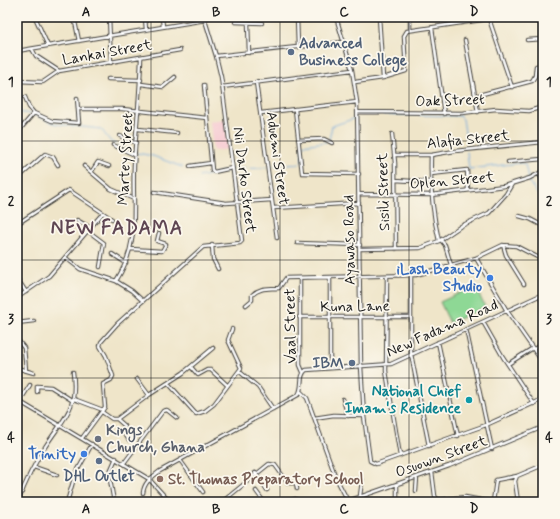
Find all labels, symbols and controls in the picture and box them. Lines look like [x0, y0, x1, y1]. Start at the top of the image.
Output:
text: A [82, 4, 90, 21]
text: B [212, 4, 221, 21]
text: C [339, 4, 349, 21]
text: D [470, 4, 479, 21]
place label: Advanced Business College [299, 34, 407, 73]
street label: Lankai Street [61, 35, 154, 71]
marker: Advanced Business College [286, 47, 296, 57]
text: 1 [8, 74, 14, 91]
text: 1 [546, 74, 552, 91]
street label: Oak Street [415, 90, 485, 112]
street label: Aduemi Street [261, 110, 293, 206]
street label: Martey Street [114, 112, 138, 206]
street label: Nii Darko Street [228, 126, 260, 235]
street label: Alafia Street [426, 126, 511, 154]
street label: Sisili Street [373, 153, 395, 231]
street label: Oplen Street [409, 167, 495, 195]
text: 2 [8, 193, 15, 210]
text: 2 [546, 193, 553, 210]
street label: Ayawaso Road [339, 195, 361, 285]
district label: NEW FADAMA [51, 216, 183, 241]
place label: iLash Beauty Studio [397, 260, 482, 297]
marker: iLash Beauty Studio [485, 273, 495, 283]
street label: Vaal Street [280, 288, 302, 364]
street label: New Fadama Road [383, 295, 502, 363]
street label: Kuna Lane [320, 296, 390, 318]
text: 3 [8, 311, 14, 328]
text: 3 [546, 311, 552, 328]
place label: IBM [313, 354, 344, 374]
marker: IBM [347, 358, 357, 368]
place label: National Chief Imam's Residence [345, 382, 462, 419]
marker: National Chief Imam's Residence [464, 395, 474, 405]
place label: Kings Church, Ghana [106, 421, 205, 458]
text: 4 [7, 430, 15, 447]
text: 4 [545, 430, 553, 447]
street label: Osuown Street [393, 431, 490, 483]
marker: Kings Church, Ghana [93, 434, 103, 444]
place label: Trinity [28, 445, 76, 465]
marker: Trinity [79, 449, 89, 459]
marker: DHL Outlet [94, 456, 104, 466]
place label: DHL Outlet [63, 467, 135, 487]
place label: St. Thomas Preparatory School [168, 470, 364, 490]
marker: St. Thomas Preparatory School [155, 474, 165, 484]
text: A [82, 501, 90, 518]
text: B [212, 501, 221, 518]
text: C [339, 501, 349, 518]
text: D [470, 501, 479, 518]

